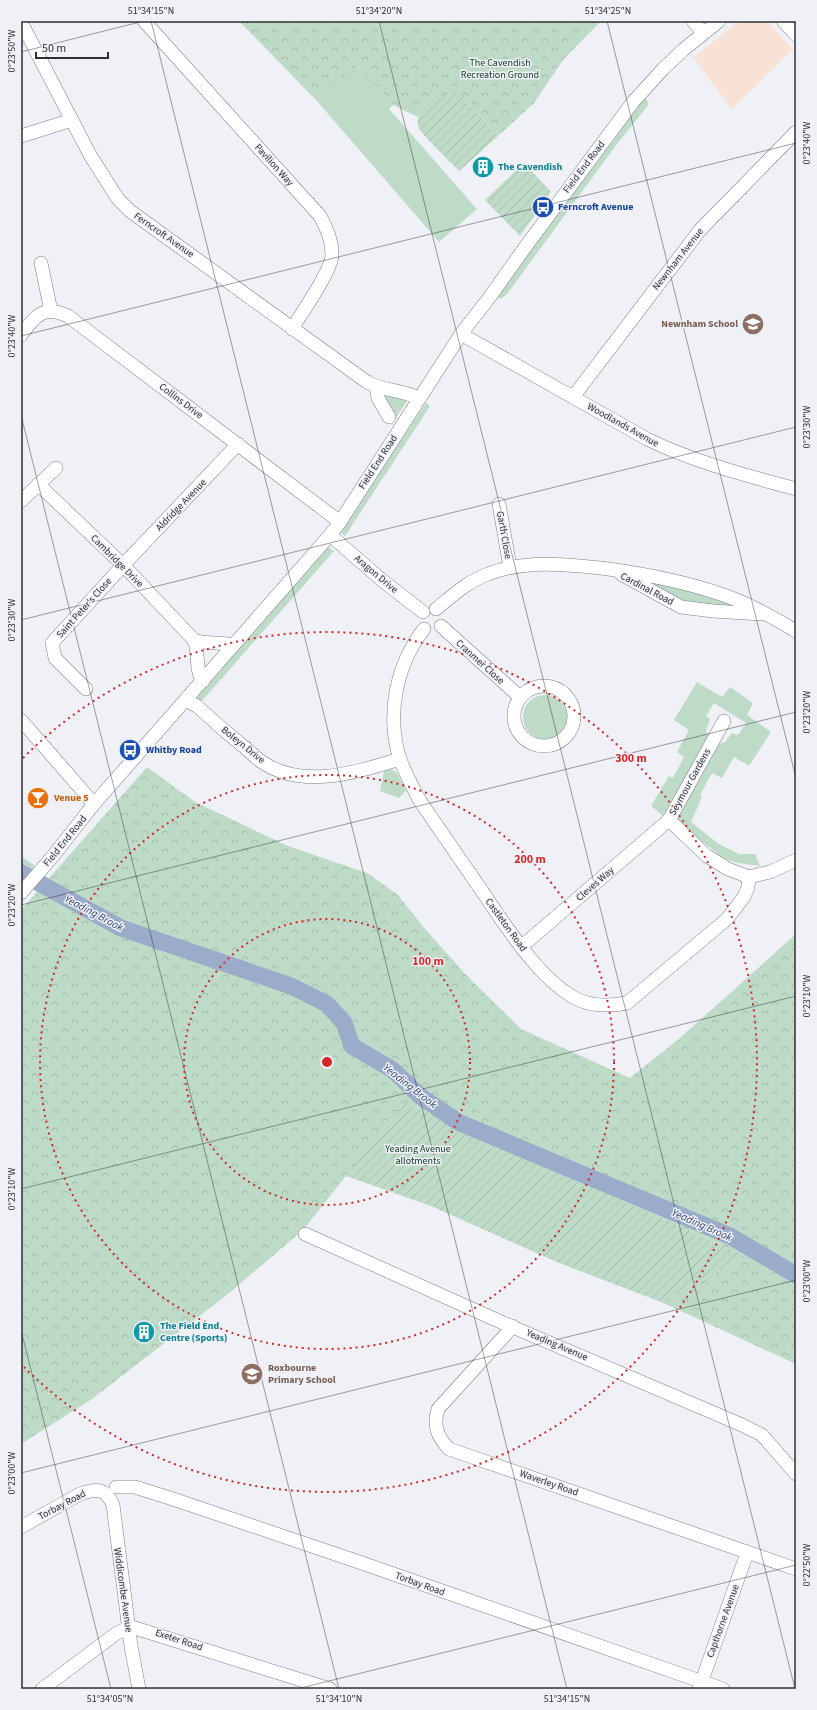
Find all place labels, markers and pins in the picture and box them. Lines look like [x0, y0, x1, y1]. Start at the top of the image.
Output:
building icon: The Cavendish [470, 154, 496, 180]
place label: The Cavendish [498, 160, 563, 174]
bus stop icon: Ferncroft Avenue [530, 194, 556, 220]
place label: Ferncroft Avenue [558, 200, 633, 214]
school or university icon: Newnham School [740, 311, 766, 337]
place label: Newnham School [661, 317, 738, 331]
bus stop icon: Whitby Road [117, 737, 143, 763]
place label: Whitby Road [146, 743, 202, 757]
bar icon: Venue 5 [25, 785, 51, 811]
place label: Venue 5 [53, 791, 88, 805]
centre of rings [320, 1055, 334, 1069]
building icon: The Field End Centre (Sports) [131, 1319, 157, 1345]
place label: The Field End Centre (Sports) [160, 1319, 227, 1345]
school or university icon: Roxbourne Primary School [239, 1361, 265, 1387]
place label: Roxbourne Primary School [268, 1361, 336, 1387]

